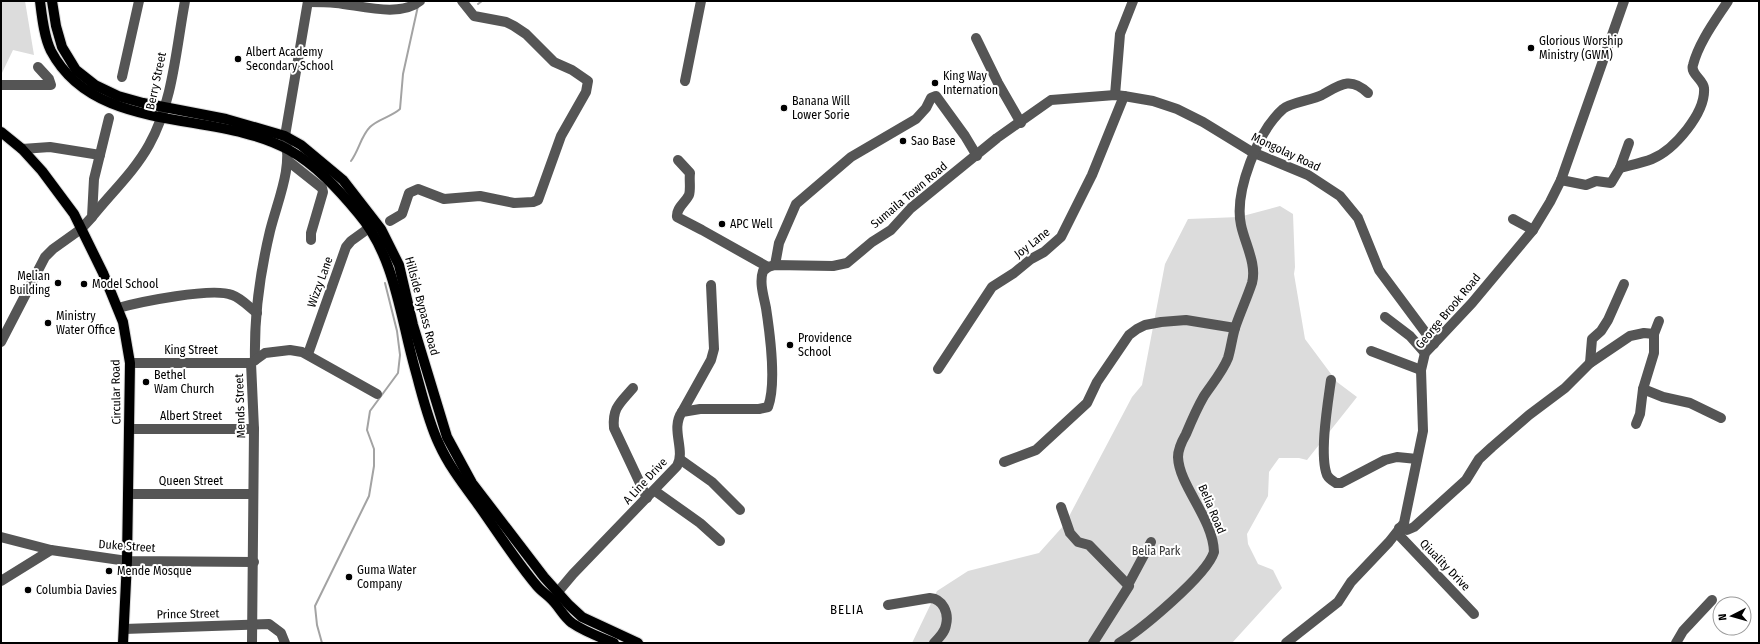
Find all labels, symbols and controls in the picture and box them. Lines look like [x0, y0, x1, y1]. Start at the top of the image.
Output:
place label: Glorious Worship Ministry (GWM) [1539, 34, 1623, 62]
marker: Glorious Worship Ministry (GWM) [1526, 43, 1536, 53]
place label: Albert Academy Secondary School [246, 45, 333, 73]
street label: Berry Street [143, 51, 169, 111]
marker: Albert Academy Secondary School [233, 54, 243, 64]
place label: King Way Internation [943, 69, 998, 97]
marker: King Way Internation [930, 78, 940, 88]
place label: Banana Will Lower Sorie [792, 94, 850, 122]
marker: Banana Will Lower Sorie [779, 103, 789, 113]
street label: Mongolay Road [1249, 130, 1323, 174]
place label: Sao Base [911, 134, 955, 148]
marker: Sao Base [898, 136, 908, 146]
street label: Sumaila Town Road [868, 159, 950, 231]
place label: APC Well [730, 217, 773, 231]
marker: APC Well [717, 219, 727, 229]
street label: Joy Lane [1012, 225, 1053, 261]
street label: Wizzy Lane [304, 255, 336, 309]
street label: Hillside Bypass Road [402, 255, 442, 357]
place label: Melian Building [10, 269, 50, 297]
street label: George Brook Road [1413, 271, 1483, 351]
place label: Model School [92, 277, 158, 291]
marker: Melian Building [53, 278, 63, 288]
marker: Model School [79, 279, 89, 289]
place label: Ministry Water Office [56, 309, 116, 337]
marker: Ministry Water Office [43, 318, 53, 328]
place label: Providence School [798, 331, 852, 359]
marker: Providence School [785, 340, 795, 350]
street label: King Street [164, 343, 218, 357]
street label: Circular Road [108, 359, 124, 425]
place label: Bethel Wam Church [154, 368, 214, 396]
street label: Mends Street [232, 373, 248, 439]
marker: Bethel Wam Church [141, 377, 151, 387]
street label: Albert Street [160, 409, 222, 423]
street label: A Line Drive [620, 455, 670, 507]
street label: Queen Street [159, 474, 223, 488]
street label: Belia Road [1195, 482, 1229, 536]
street label: Qiuality Drive [1417, 536, 1473, 594]
street label: Duke Street [98, 537, 156, 555]
park label: Belia Park [1132, 544, 1181, 558]
place label: Guma Water Company [357, 563, 417, 591]
place label: Mende Mosque [117, 564, 192, 578]
marker: Mende Mosque [104, 566, 114, 576]
marker: Guma Water Company [344, 572, 354, 582]
place label: Columbia Davies [36, 583, 117, 597]
marker: Columbia Davies [23, 585, 33, 595]
north arrow [1712, 596, 1752, 636]
district label: BELIA [830, 602, 864, 617]
street label: Prince Street [157, 606, 220, 622]
text: N [1716, 613, 1729, 621]

